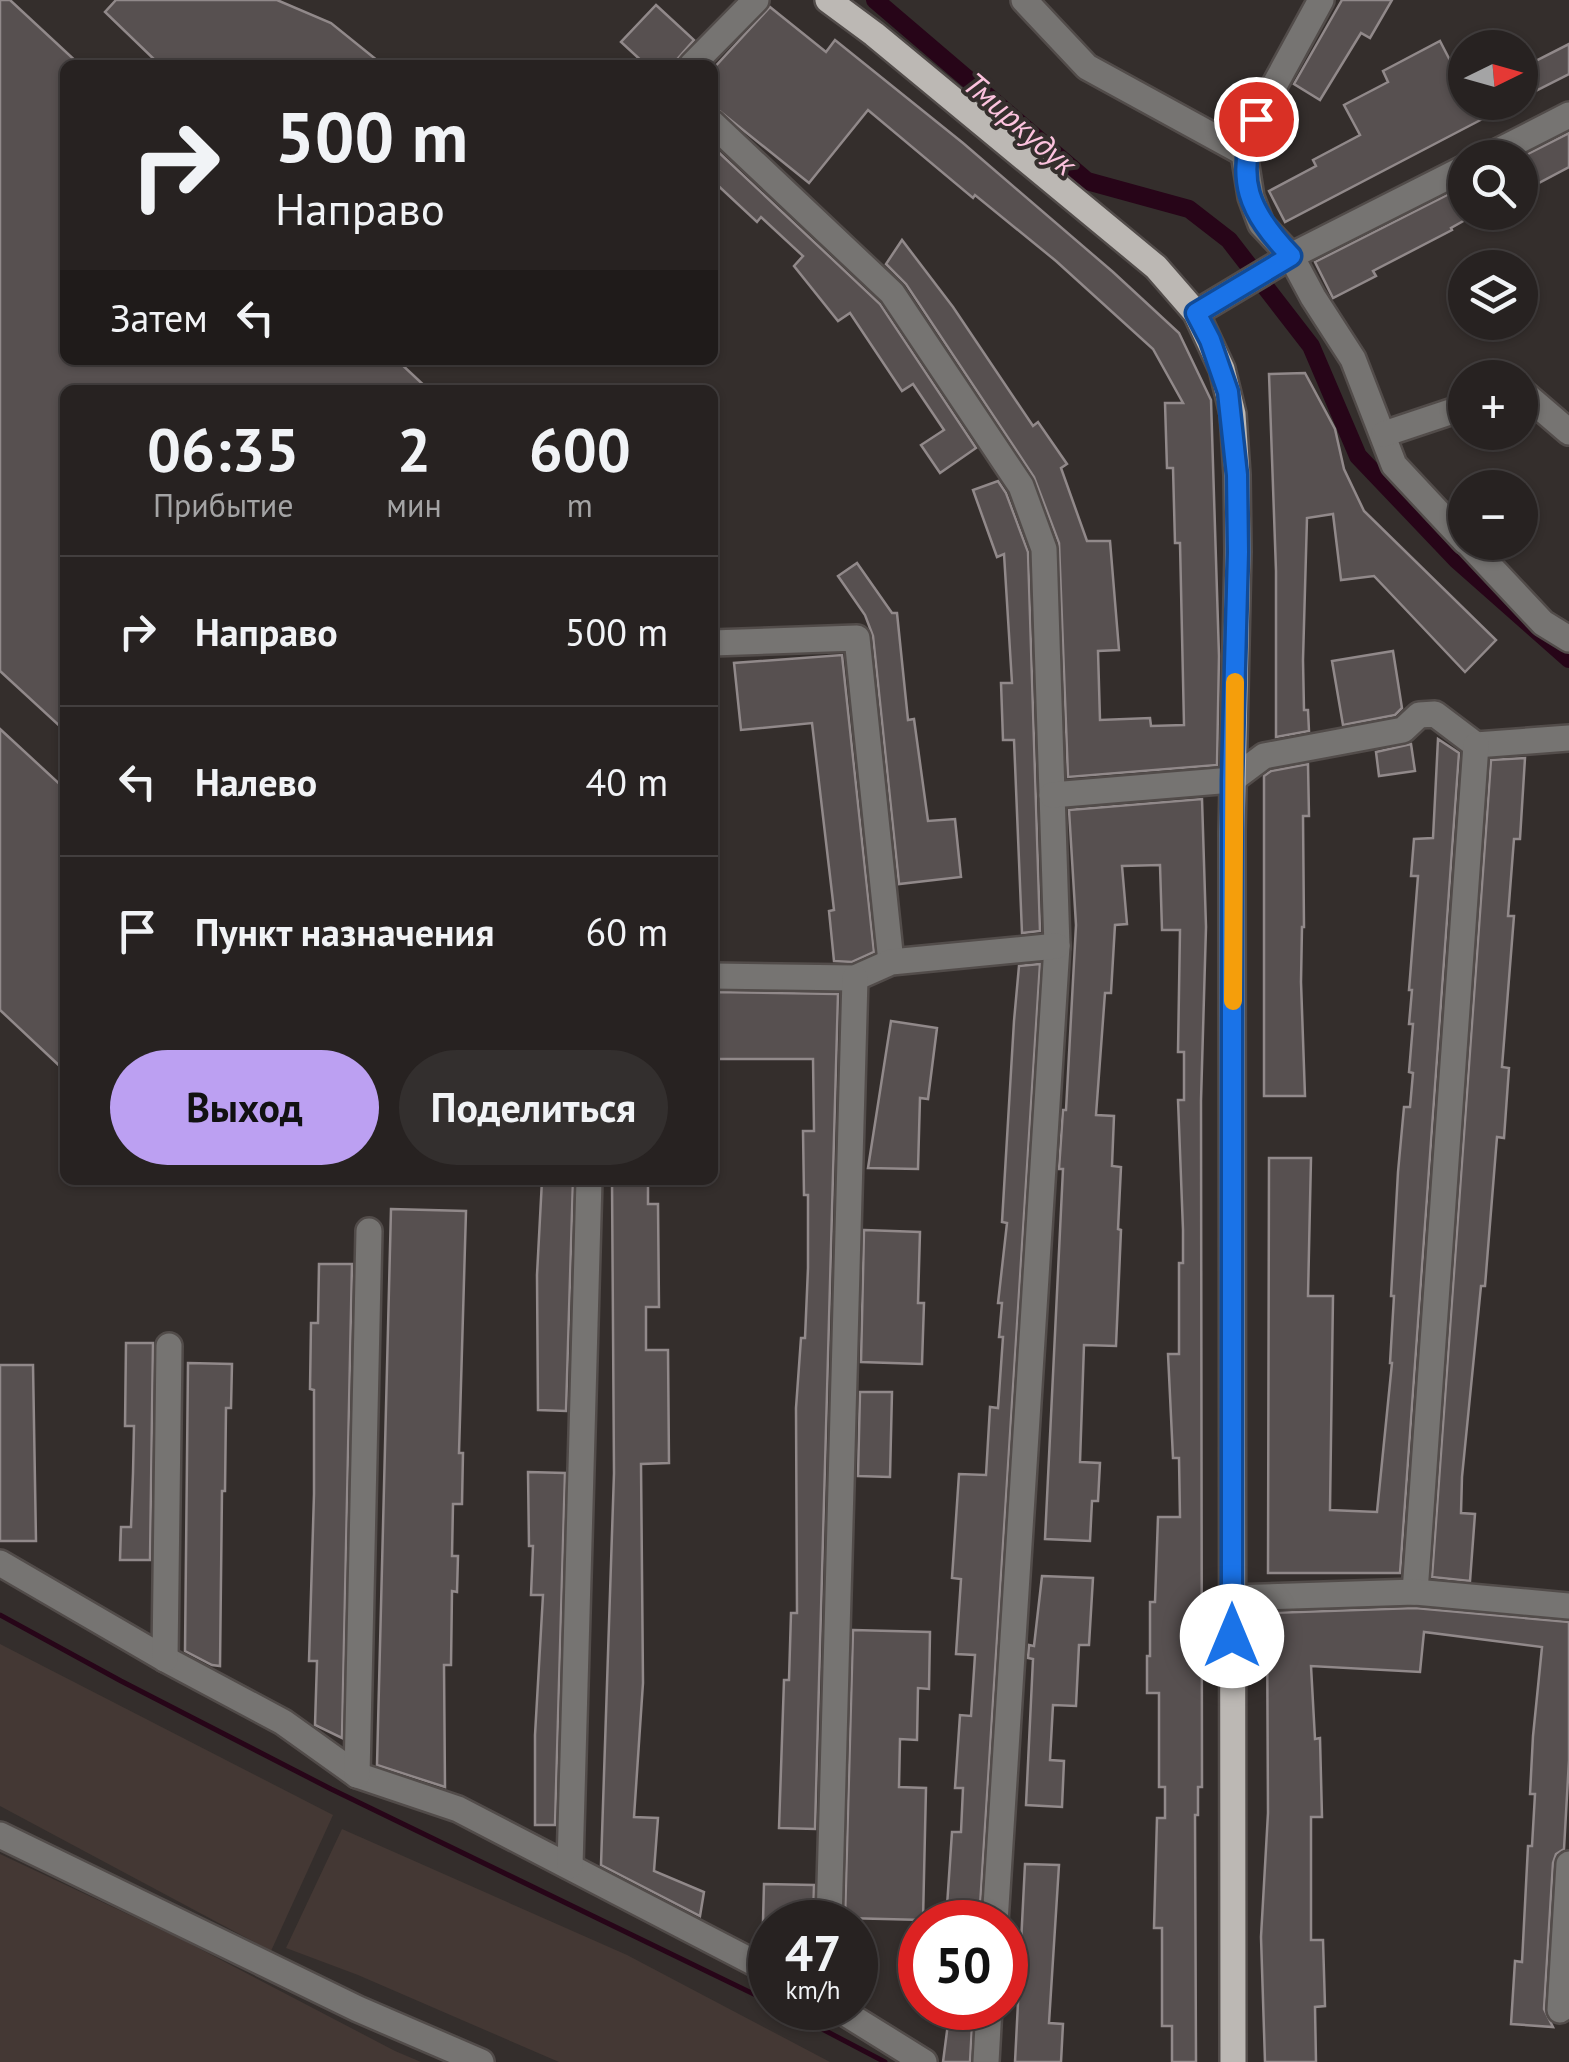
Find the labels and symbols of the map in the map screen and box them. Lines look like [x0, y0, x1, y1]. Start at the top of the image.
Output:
north arrow [1448, 30, 1538, 120]
water label: Тмиркудук [955, 62, 1087, 185]
pin [1214, 77, 1299, 162]
position arrow [1180, 1584, 1284, 1688]
speed limit sign: 50 [898, 1900, 1028, 2030]

